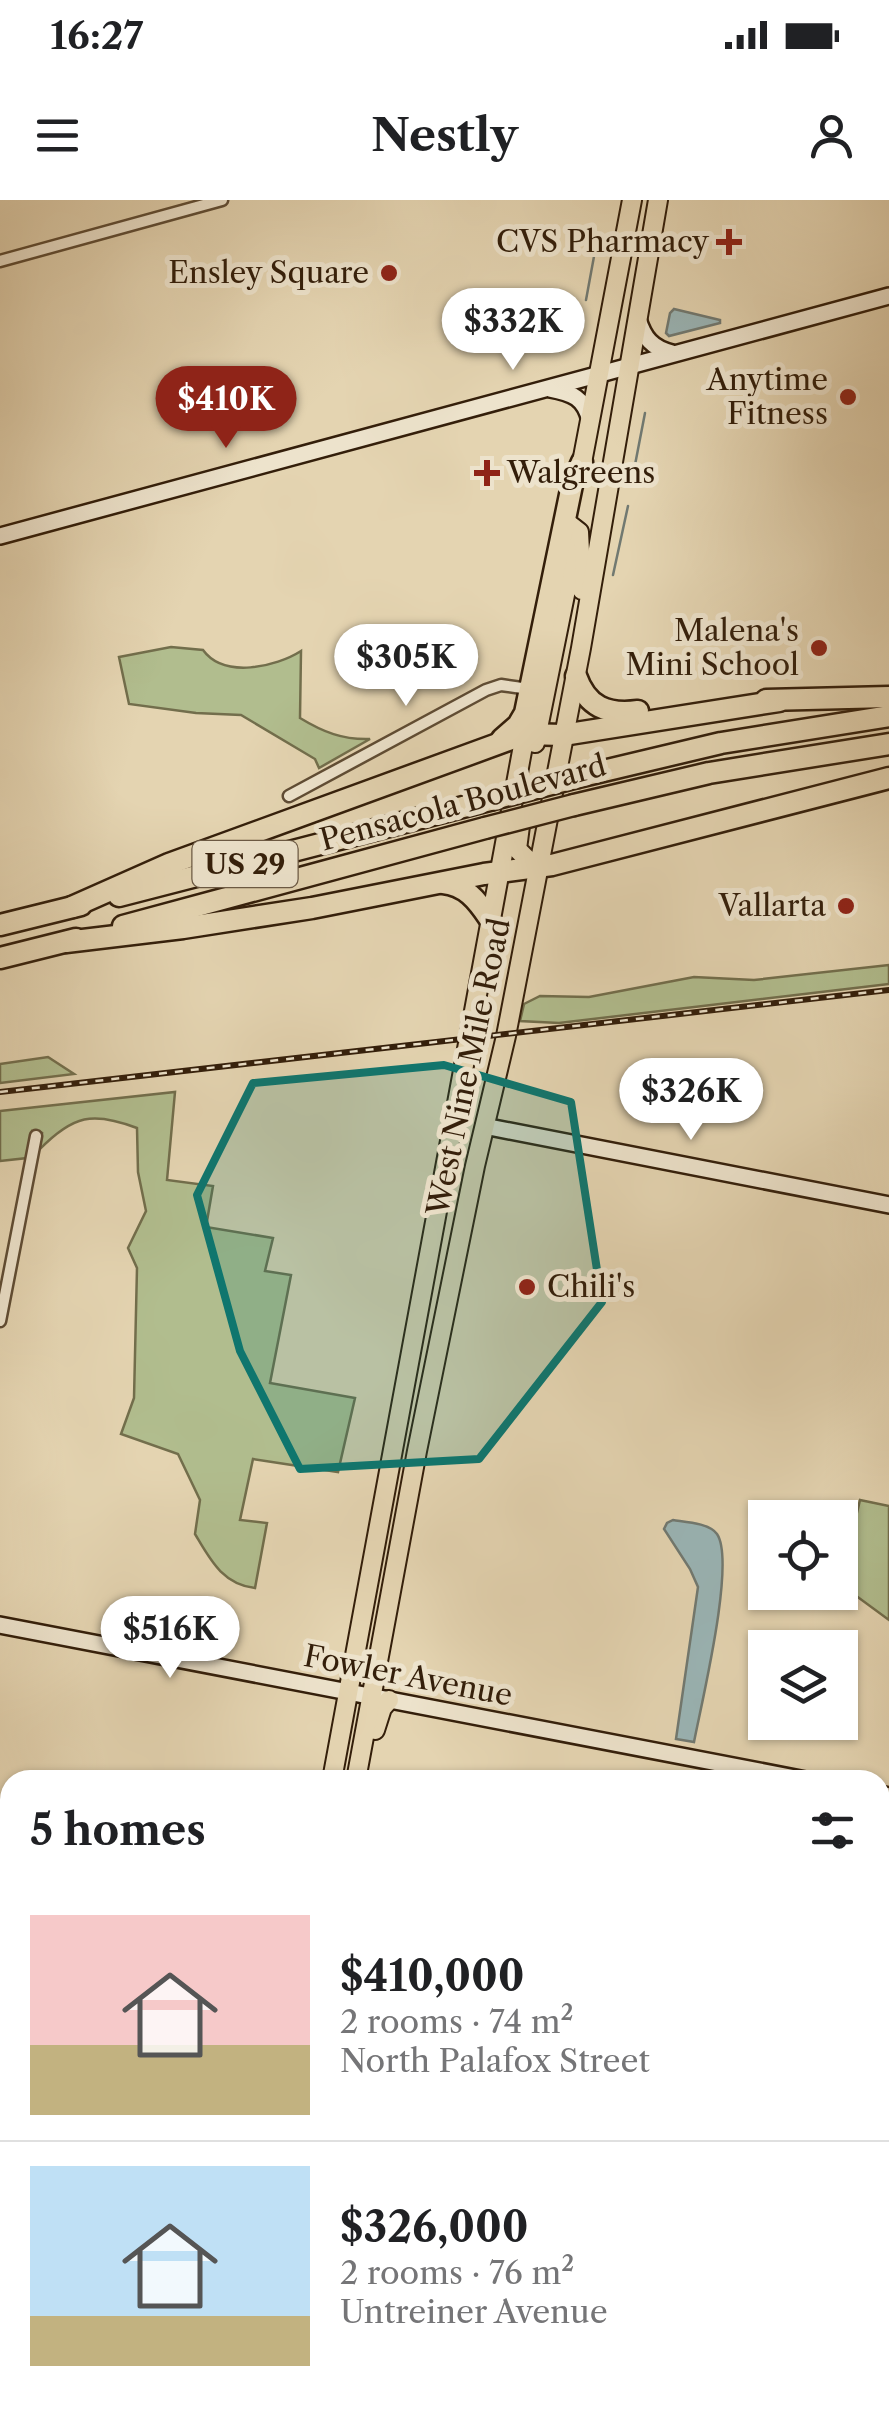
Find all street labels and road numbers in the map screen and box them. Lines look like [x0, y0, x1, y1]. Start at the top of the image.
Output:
street label: Pensacola Boulevard [316, 747, 610, 859]
road number: US 29 [192, 841, 298, 887]
street label: West Nine Mile Road [419, 915, 518, 1220]
street label: Fowler Avenue [301, 1637, 516, 1714]

